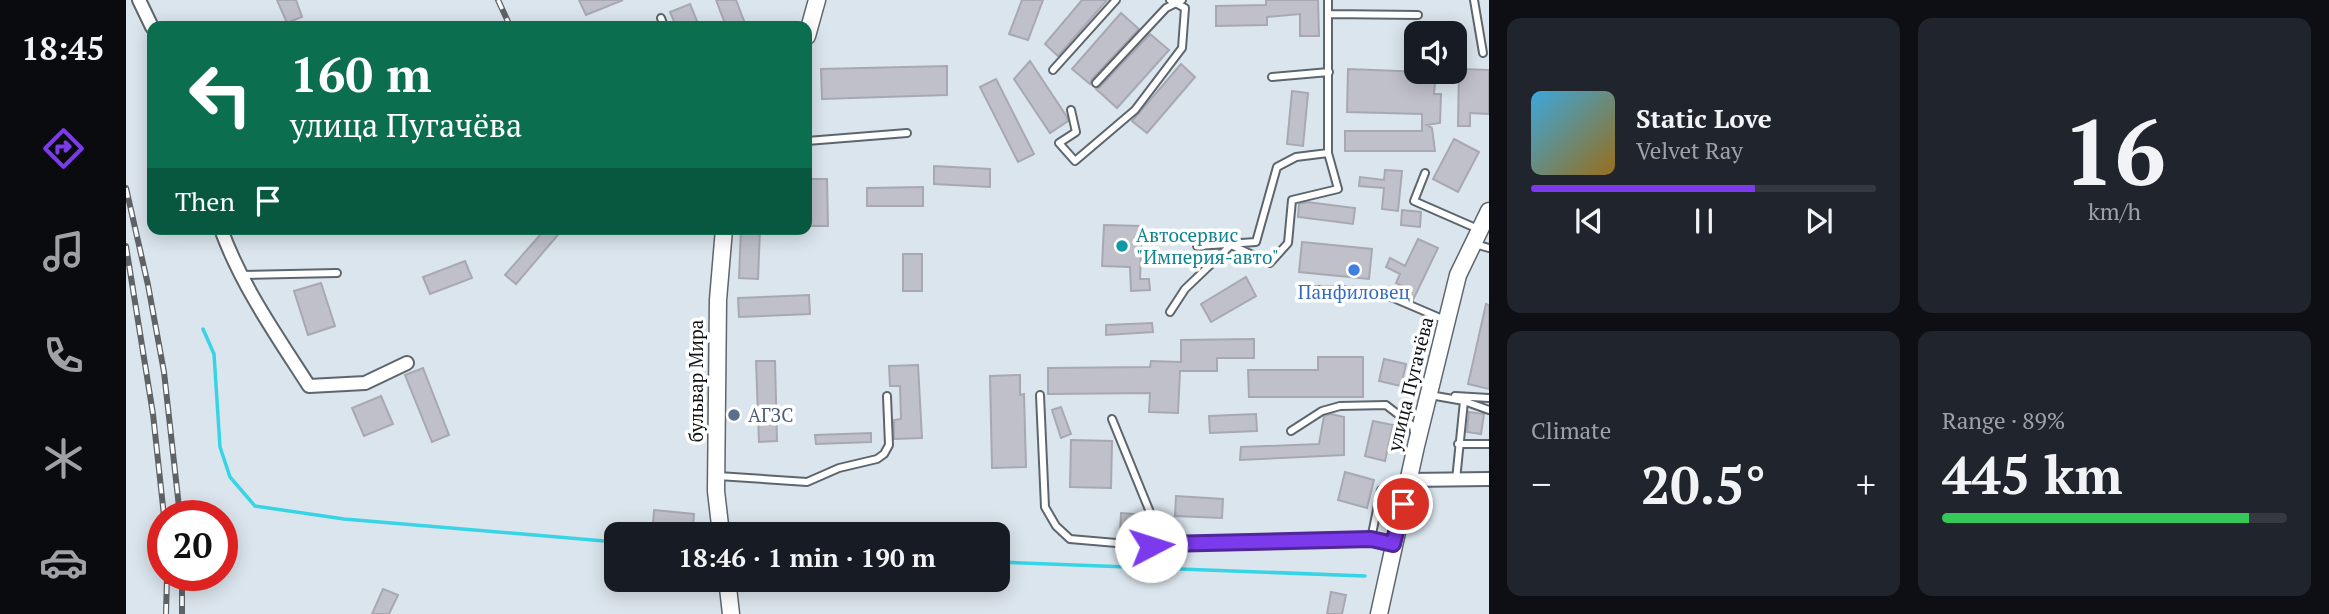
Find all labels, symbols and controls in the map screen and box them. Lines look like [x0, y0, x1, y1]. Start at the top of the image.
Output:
map controls [1404, 21, 1467, 84]
button: sound [1404, 21, 1467, 84]
text: 18:45 [21, 27, 105, 69]
text: 160 m [290, 41, 432, 106]
icon: left [175, 49, 266, 140]
text: 16 [2063, 90, 2166, 211]
text: Static Love [1636, 101, 1772, 135]
text: улица Пугачёва [290, 104, 522, 146]
icon: directions [39, 124, 88, 173]
text: Velvet Ray [1636, 135, 1743, 166]
icon: arrive [249, 182, 287, 220]
text: Then [175, 184, 235, 218]
text: km/h [2088, 196, 2141, 227]
icon: previous [1570, 202, 1608, 240]
icon: pause [1685, 202, 1723, 240]
icon: next [1800, 202, 1838, 240]
place label: Автосервис "Империя-авто" [1136, 222, 1279, 269]
icon: music [39, 227, 88, 276]
marker: Автосервис "Империя-авто" [1114, 238, 1130, 254]
marker: Панфиловец [1346, 262, 1362, 278]
place label: Панфиловец [1298, 279, 1410, 304]
street label: улица Пугачёва [1380, 314, 1438, 455]
street label: бульвар Мира [683, 319, 708, 442]
icon: phone [39, 331, 88, 380]
place label: АГЗС [748, 402, 793, 427]
text: Range · 89% [1942, 405, 2065, 436]
marker: АГЗС [726, 407, 742, 423]
text: Climate [1531, 415, 1611, 446]
icon: climate [39, 434, 88, 483]
text: 445 km [1942, 440, 2123, 509]
text: 20.5° [1641, 450, 1766, 519]
text: − [1531, 459, 1551, 509]
text: + [1856, 459, 1876, 509]
pin [1373, 474, 1433, 534]
icon: arrive [1384, 485, 1422, 523]
speed limit sign: 20 [147, 500, 238, 591]
position arrow [1114, 509, 1188, 583]
icon: car [39, 538, 88, 587]
text: 18:46 · 1 min · 190 m [678, 540, 936, 574]

